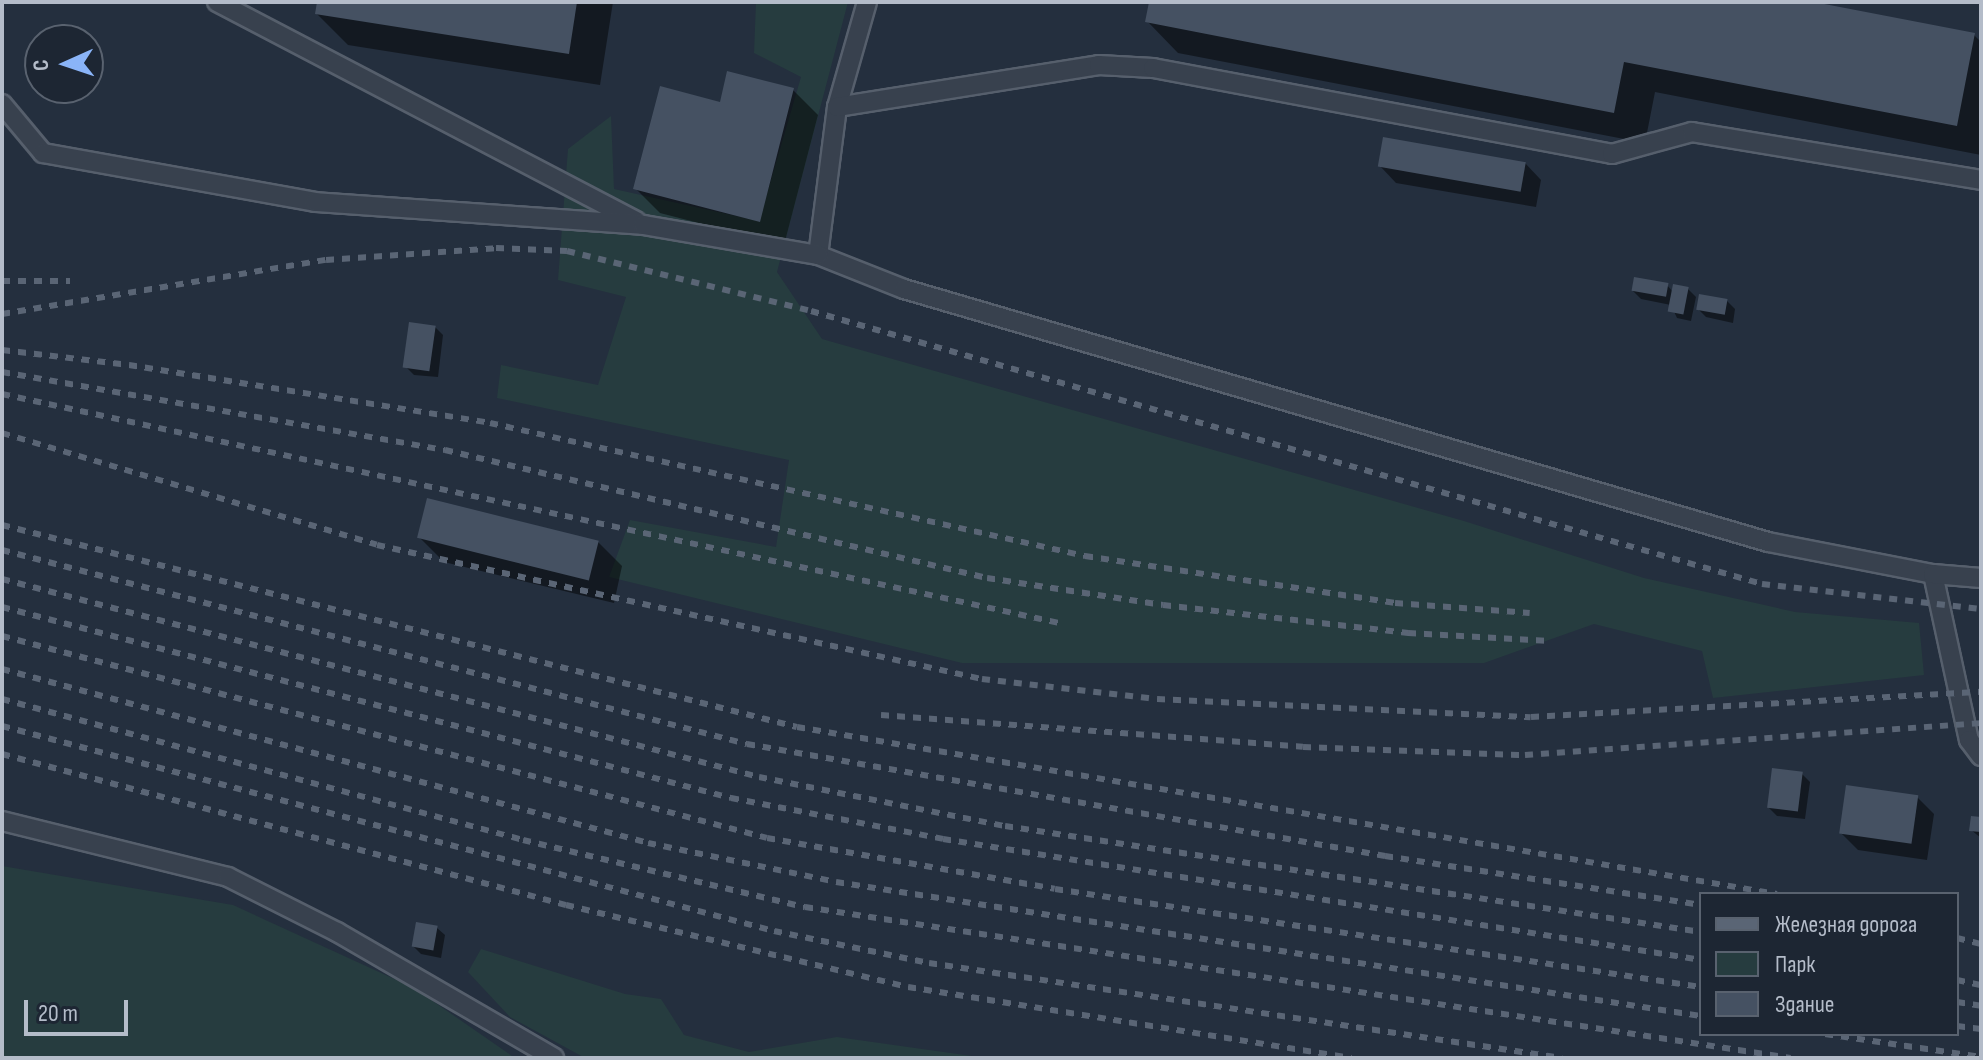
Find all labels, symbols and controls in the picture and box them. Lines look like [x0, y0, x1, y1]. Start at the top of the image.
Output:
north arrow [24, 24, 104, 104]
text: С [28, 59, 55, 72]
legend [1699, 892, 1959, 1036]
text: Железная дорога [1775, 910, 1917, 939]
text: Парк [1775, 950, 1815, 979]
scale bar [28, 984, 132, 1034]
text: Здание [1775, 990, 1834, 1019]
text: 20 m [38, 999, 78, 1028]

